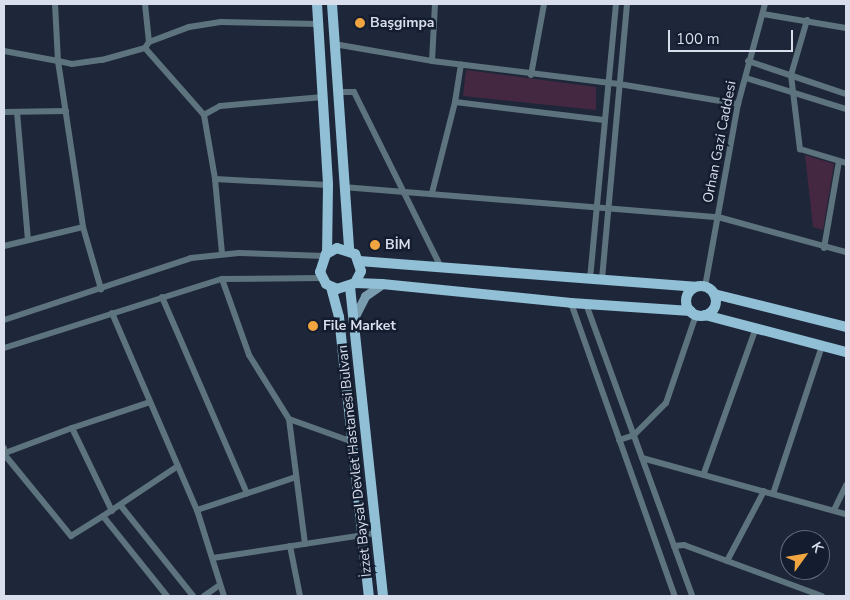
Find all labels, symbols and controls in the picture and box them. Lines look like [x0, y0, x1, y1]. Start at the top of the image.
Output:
place label: Başgimpa [370, 15, 434, 31]
marker: Başgimpa [354, 17, 366, 29]
scale bar [670, 20, 795, 52]
text: 100 m [676, 29, 720, 49]
street label: Orhan Gazi Caddesi [700, 80, 740, 204]
place label: BİM [385, 237, 411, 253]
marker: BİM [369, 239, 381, 251]
place label: File Market [323, 318, 396, 334]
marker: File Market [307, 320, 319, 332]
street label: İzzet Baysal Devlet Hastanesi Bulvarı [334, 344, 376, 578]
north arrow [780, 530, 830, 580]
text: K [807, 538, 828, 556]

